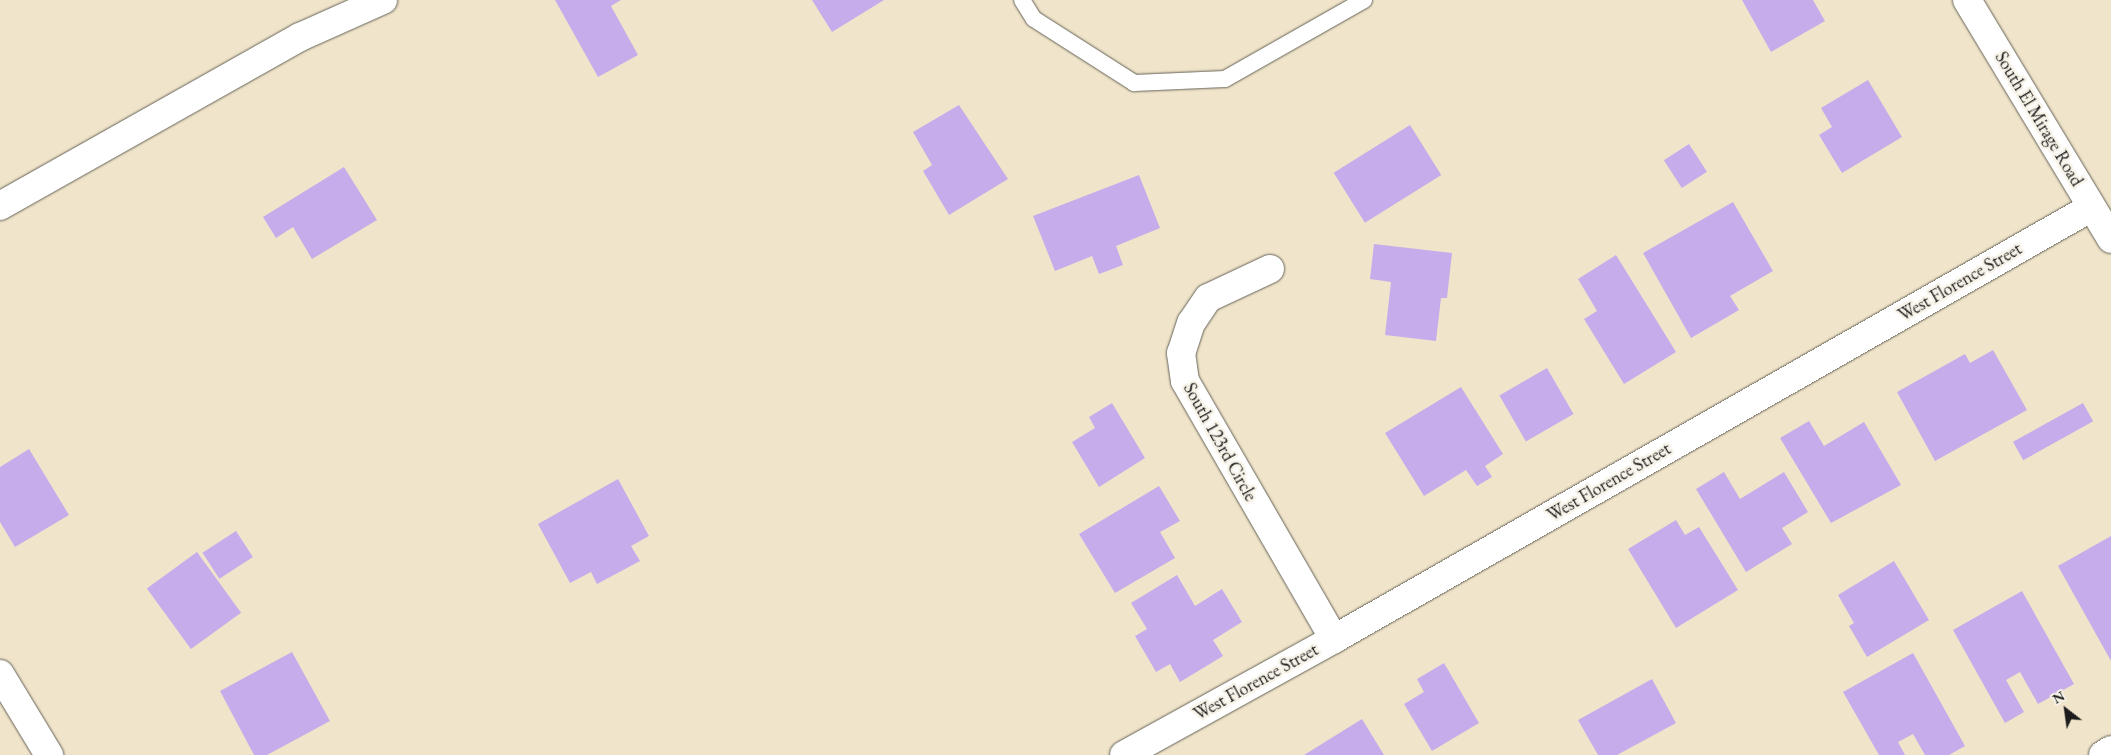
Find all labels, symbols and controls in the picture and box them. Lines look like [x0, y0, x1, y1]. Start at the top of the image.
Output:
street label: South El Mirage Road [1990, 48, 2088, 190]
street label: West Florence Street [1894, 238, 2026, 326]
street label: South 123rd Circle [1179, 379, 1261, 505]
street label: West Florence Street [1543, 438, 1675, 526]
street label: West Florence Street [1190, 639, 1322, 725]
north arrow [2041, 685, 2091, 735]
text: N [2049, 686, 2068, 708]

